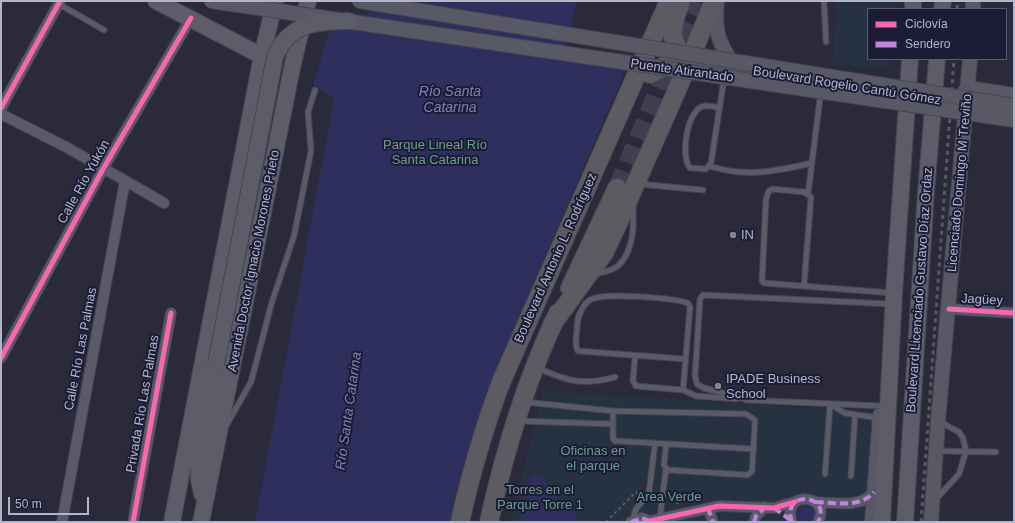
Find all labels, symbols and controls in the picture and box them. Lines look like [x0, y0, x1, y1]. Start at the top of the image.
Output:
legend [867, 8, 1007, 60]
text: Ciclovía [905, 17, 948, 31]
text: Sendero [905, 37, 950, 51]
street label: Puente Atirantado [629, 56, 735, 86]
street label: Boulevard Rogelio Cantú Gómez [752, 63, 942, 109]
water label: Río Santa Catarina [419, 84, 481, 116]
street label: Licenciado Domingo M Treviño [944, 93, 976, 273]
street label: Calle Río Yukón [55, 137, 113, 227]
park label: Parque Lineal Río Santa Catarina [383, 137, 487, 168]
street label: Avenida Doctor Ignacio Morones Prieto [225, 149, 283, 373]
street label: Boulevard Licenciado Gustavo Díaz Ordaz [904, 167, 936, 413]
street label: Boulevard Antonio L. Rodríguez [511, 171, 601, 345]
place label: IN [741, 227, 754, 243]
marker: IN [728, 230, 738, 240]
street label: Calle Río Las Palmas [61, 286, 101, 412]
street label: Jagüey [961, 291, 1003, 309]
street label: Privada Río Las Palmas [123, 334, 163, 474]
water label: Río Santa Catarina [332, 351, 366, 471]
place label: IPADE Business School [726, 371, 820, 402]
marker: IPADE Business School [713, 381, 723, 391]
park label: Oficinas en el parque [560, 443, 626, 474]
park label: Torres en el Parque Torre 1 [497, 482, 583, 513]
scale bar [10, 489, 91, 515]
park label: Area Verde [636, 489, 702, 505]
text: 50 m [15, 497, 42, 511]

